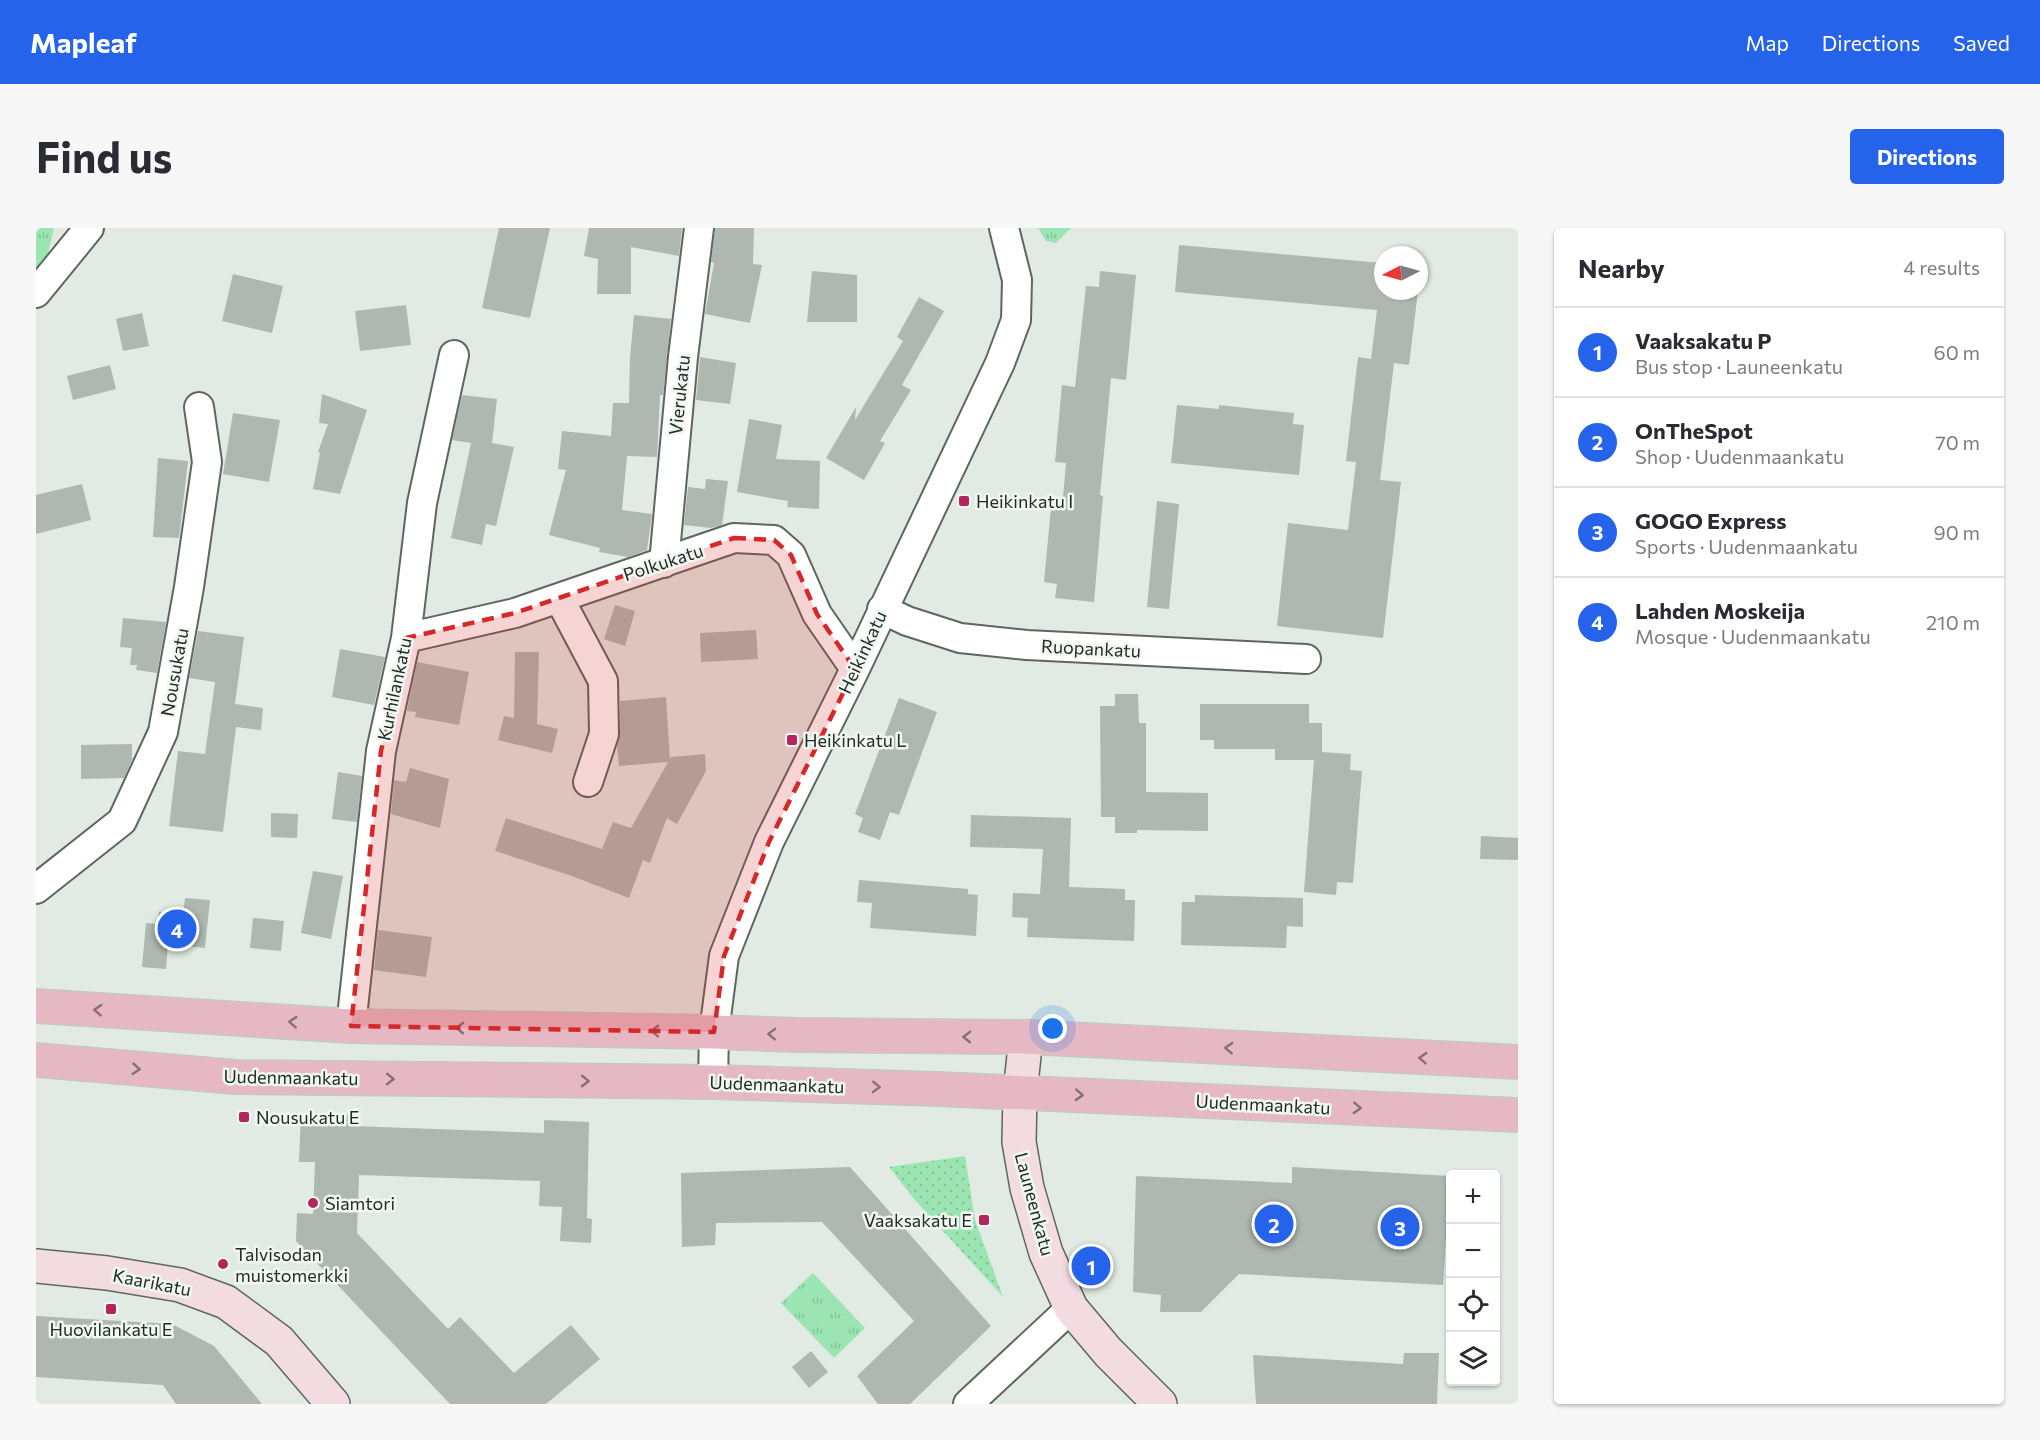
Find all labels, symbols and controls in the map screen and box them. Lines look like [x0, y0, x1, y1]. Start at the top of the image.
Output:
text: Mapleaf [30, 25, 137, 59]
text: Map [1746, 30, 1789, 55]
text: Directions [1822, 30, 1920, 55]
text: Saved [1953, 30, 2010, 55]
button: Directions [1850, 129, 2004, 184]
text: Find us [36, 130, 172, 182]
north arrow [1374, 246, 1428, 300]
text: Nearby [1578, 252, 1665, 283]
text: 4 results [1903, 255, 1980, 279]
text: Vaaksakatu P [1635, 327, 1772, 354]
text: 1 [1593, 340, 1602, 364]
text: 60 m [1934, 340, 1980, 364]
street label: Vierukatu [664, 354, 694, 436]
text: Bus stop · Launeenkatu [1635, 354, 1843, 378]
text: OnTheSpot [1635, 417, 1753, 444]
text: 2 [1592, 430, 1603, 454]
text: 70 m [1935, 430, 1980, 454]
text: Shop · Uudenmaankatu [1635, 444, 1844, 468]
place label: Heikinkatu I [976, 490, 1073, 512]
marker: Heikinkatu I [957, 494, 971, 508]
text: GOGO Express [1635, 507, 1787, 534]
text: 3 [1592, 520, 1603, 544]
text: 90 m [1934, 520, 1980, 544]
text: Sports · Uudenmaankatu [1635, 534, 1858, 558]
street label: Polkukatu [620, 539, 706, 585]
text: Lahden Moskeija [1635, 597, 1805, 624]
street label: Heikinkatu [833, 607, 891, 697]
text: 4 [1591, 610, 1604, 634]
text: 210 m [1926, 610, 1980, 634]
text: Mosque · Uudenmaankatu [1635, 624, 1871, 648]
street label: Nousukatu [155, 626, 193, 718]
street label: Ruopankatu [1041, 634, 1141, 662]
street label: Kurhilankatu [372, 635, 416, 743]
place label: Heikinkatu L [804, 729, 907, 751]
marker: Heikinkatu L [785, 733, 799, 747]
pin: 4 [158, 906, 196, 952]
one-way arrow [93, 1004, 102, 1017]
your location [1038, 1014, 1067, 1043]
one-way arrow [288, 1016, 297, 1029]
one-way arrow [456, 1022, 465, 1034]
one-way arrow [651, 1025, 660, 1037]
one-way arrow [768, 1028, 777, 1041]
one-way arrow [963, 1031, 972, 1043]
one-way arrow [1224, 1041, 1233, 1054]
one-way arrow [1419, 1051, 1428, 1064]
one-way arrow [132, 1062, 141, 1075]
street label: Uudenmaankatu [223, 1065, 359, 1089]
street label: Uudenmaankatu [709, 1071, 845, 1097]
one-way arrow [386, 1073, 395, 1085]
one-way arrow [581, 1075, 590, 1087]
one-way arrow [872, 1080, 881, 1093]
one-way arrow [1074, 1089, 1083, 1102]
street label: Uudenmaankatu [1195, 1089, 1331, 1119]
one-way arrow [1353, 1101, 1362, 1114]
place label: Nousukatu E [256, 1106, 359, 1128]
marker: Nousukatu E [237, 1110, 251, 1124]
street label: Launeenkatu [1011, 1150, 1059, 1258]
map controls [1446, 1170, 1500, 1386]
button: + [1446, 1170, 1500, 1224]
place label: Siamtori [325, 1192, 395, 1214]
marker: Siamtori [306, 1196, 320, 1210]
pin: 2 [1254, 1202, 1294, 1246]
pin: 3 [1380, 1204, 1420, 1250]
place label: Vaaksakatu E [864, 1209, 972, 1231]
marker: Vaaksakatu E [977, 1213, 991, 1227]
button: − [1446, 1224, 1500, 1278]
place label: Talvisodan muistomerkki [235, 1243, 348, 1286]
pin: 1 [1072, 1244, 1110, 1288]
marker: Talvisodan muistomerkki [216, 1257, 230, 1271]
street label: Kaarikatu [111, 1264, 193, 1300]
button: locate [1446, 1278, 1500, 1332]
marker: Huovilankatu E [104, 1302, 118, 1316]
place label: Huovilankatu E [50, 1318, 172, 1340]
button: layers [1446, 1332, 1500, 1386]

